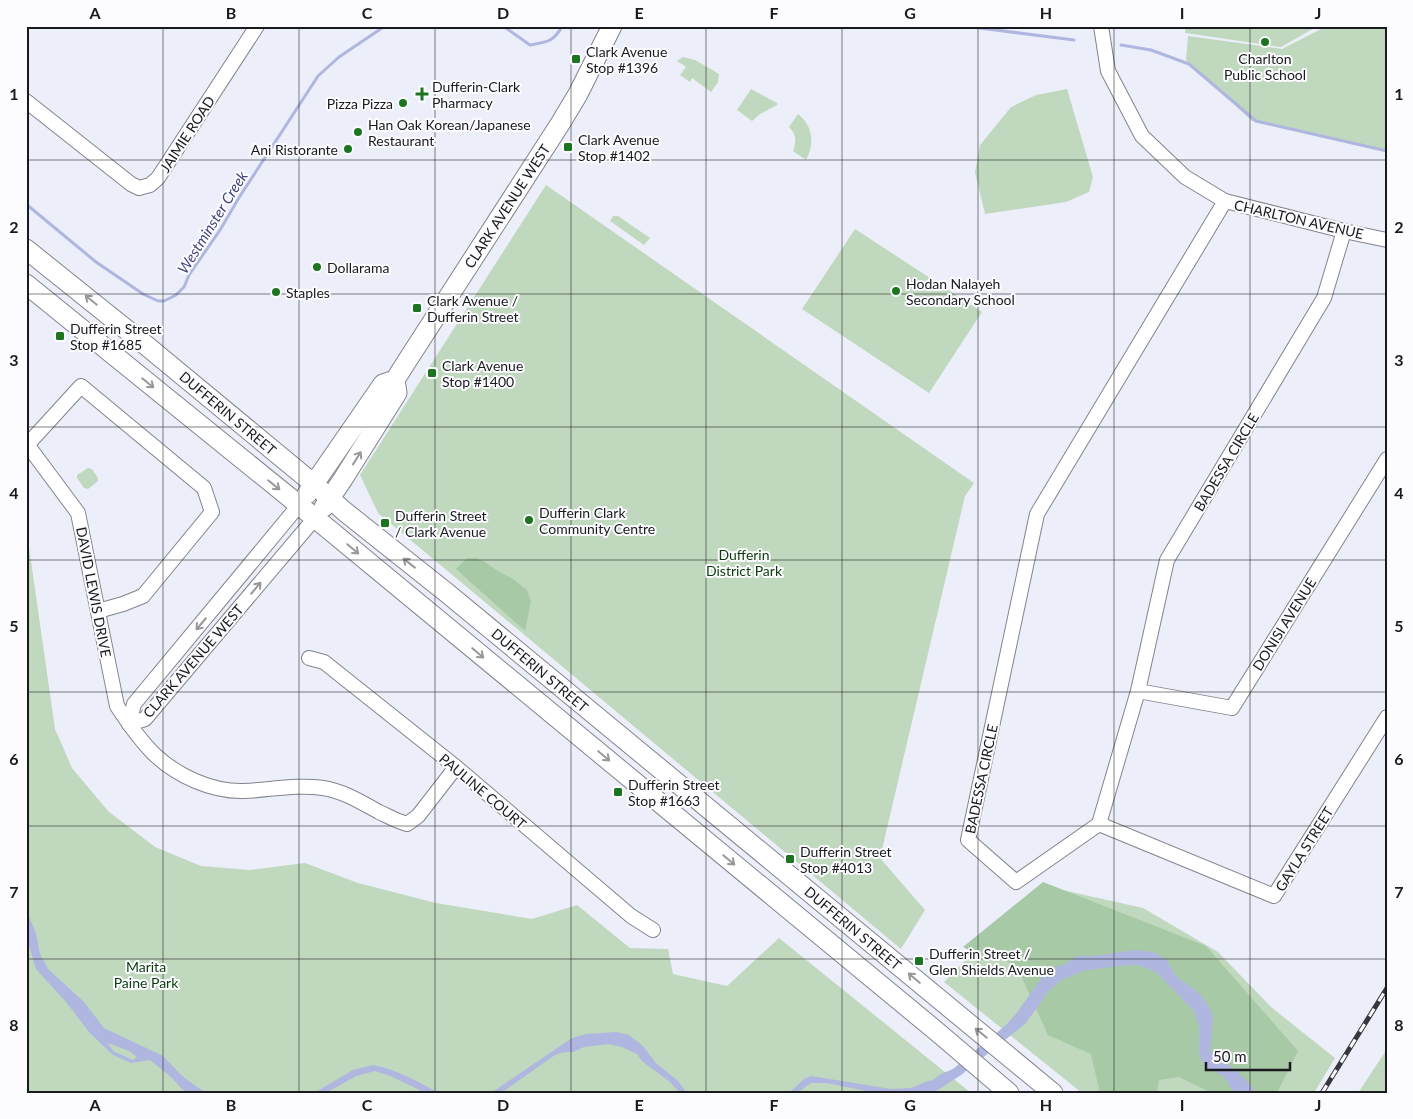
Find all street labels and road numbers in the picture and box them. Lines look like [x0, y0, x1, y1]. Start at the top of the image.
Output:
street label: JAIMIE ROAD [156, 93, 218, 175]
street label: CLARK AVENUE WEST [461, 140, 554, 271]
street label: CHARLTON AVENUE [1233, 196, 1365, 242]
street label: DUFFERIN STREET [176, 368, 280, 459]
street label: BADESSA CIRCLE [1190, 410, 1262, 514]
street label: DAVID LEWIS DRIVE [73, 525, 115, 659]
street label: DONISI AVENUE [1249, 574, 1319, 674]
street label: CLARK AVENUE WEST [139, 600, 247, 721]
street label: DUFFERIN STREET [488, 625, 592, 716]
street label: BADESSA CIRCLE [961, 723, 1001, 835]
street label: PAULINE COURT [436, 750, 530, 833]
street label: GAYLA STREET [1271, 803, 1337, 894]
street label: DUFFERIN STREET [801, 883, 905, 974]

